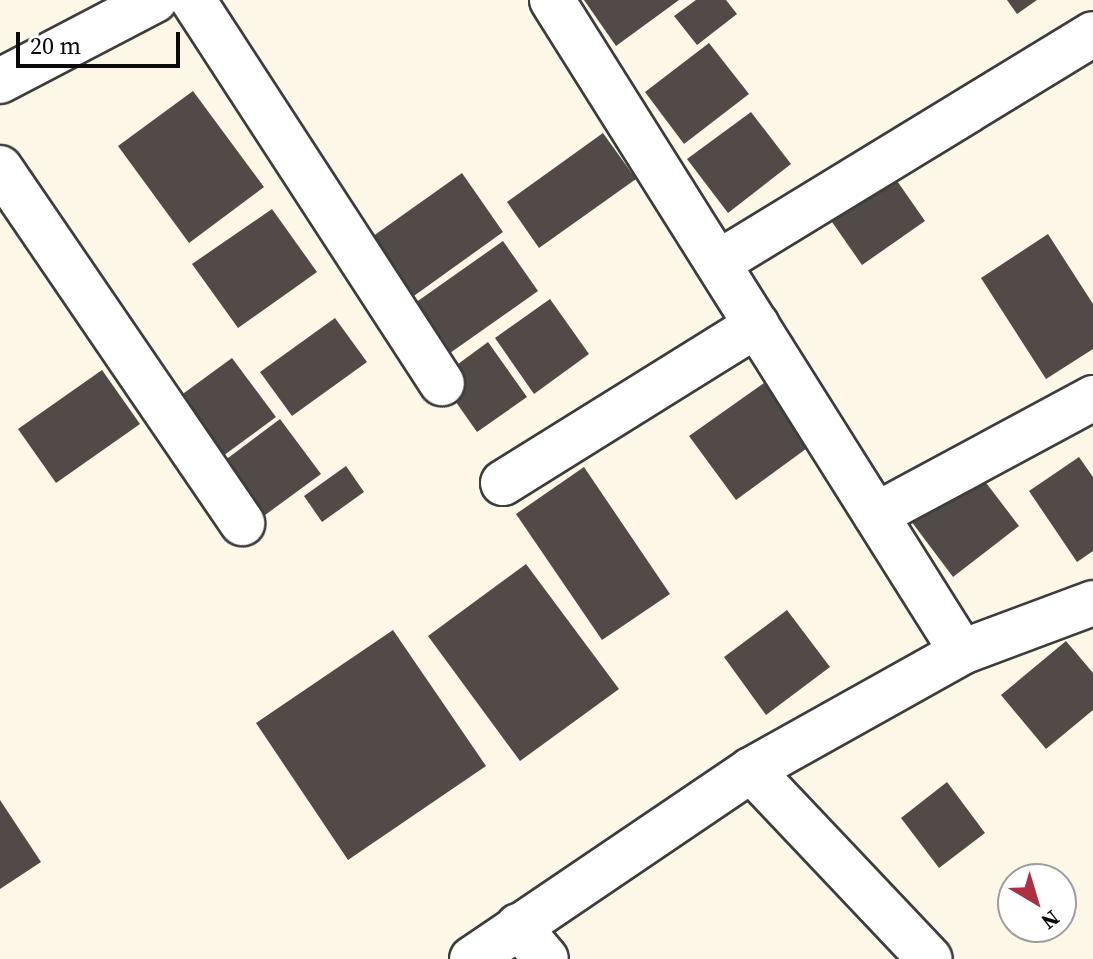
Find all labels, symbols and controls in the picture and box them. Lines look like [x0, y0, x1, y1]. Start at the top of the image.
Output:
scale bar [20, 16, 184, 66]
text: 20 m [30, 29, 81, 62]
north arrow [997, 863, 1077, 943]
text: N [1035, 904, 1066, 937]

